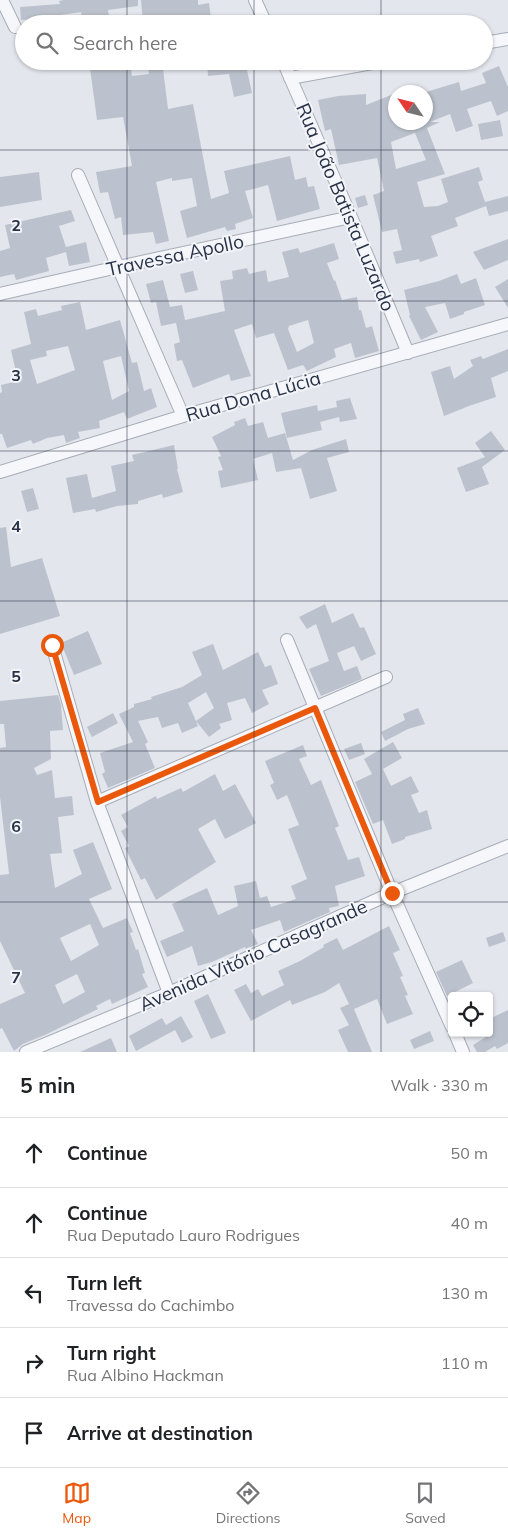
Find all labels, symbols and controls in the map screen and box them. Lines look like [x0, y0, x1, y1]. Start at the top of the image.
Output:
search box [15, 15, 493, 70]
icon: search [33, 29, 61, 57]
text: Search here [73, 31, 177, 55]
north arrow [388, 85, 433, 130]
street label: Rua João Batista Luzardo [291, 99, 401, 315]
text: 2 [11, 215, 21, 235]
street label: Travessa Apollo [104, 229, 246, 281]
text: 3 [11, 365, 21, 385]
street label: Rua Dona Lúcia [183, 365, 323, 427]
text: 4 [11, 516, 21, 536]
route start [41, 634, 64, 657]
text: 5 [11, 666, 21, 686]
text: 6 [11, 816, 21, 836]
route end [381, 882, 404, 905]
street label: Avenida Vitório Casagrande [135, 894, 371, 1016]
text: 7 [11, 967, 21, 987]
map controls [448, 992, 493, 1037]
button: locate [448, 992, 493, 1037]
text: 5 min [20, 1072, 75, 1098]
text: Walk · 330 m [390, 1075, 488, 1095]
icon: ahead [20, 1139, 48, 1167]
text: Continue [67, 1141, 147, 1165]
text: 50 m [451, 1143, 488, 1163]
text: Continue [67, 1201, 147, 1225]
icon: ahead [20, 1209, 48, 1237]
text: 40 m [451, 1213, 488, 1233]
text: Rua Deputado Lauro Rodrigues [67, 1225, 300, 1245]
text: Turn left [67, 1271, 142, 1295]
icon: left [20, 1279, 48, 1307]
text: 130 m [441, 1283, 488, 1303]
text: Travessa do Cachimbo [67, 1295, 235, 1315]
text: Turn right [67, 1341, 156, 1365]
icon: right [20, 1349, 48, 1377]
text: 110 m [441, 1353, 488, 1373]
text: Rua Albino Hackman [67, 1365, 224, 1385]
icon: arrive [20, 1419, 48, 1447]
text: Arrive at destination [67, 1421, 253, 1445]
tab: Map [62, 1479, 91, 1527]
tab: Directions [216, 1479, 281, 1527]
tab: Saved [405, 1479, 446, 1527]

